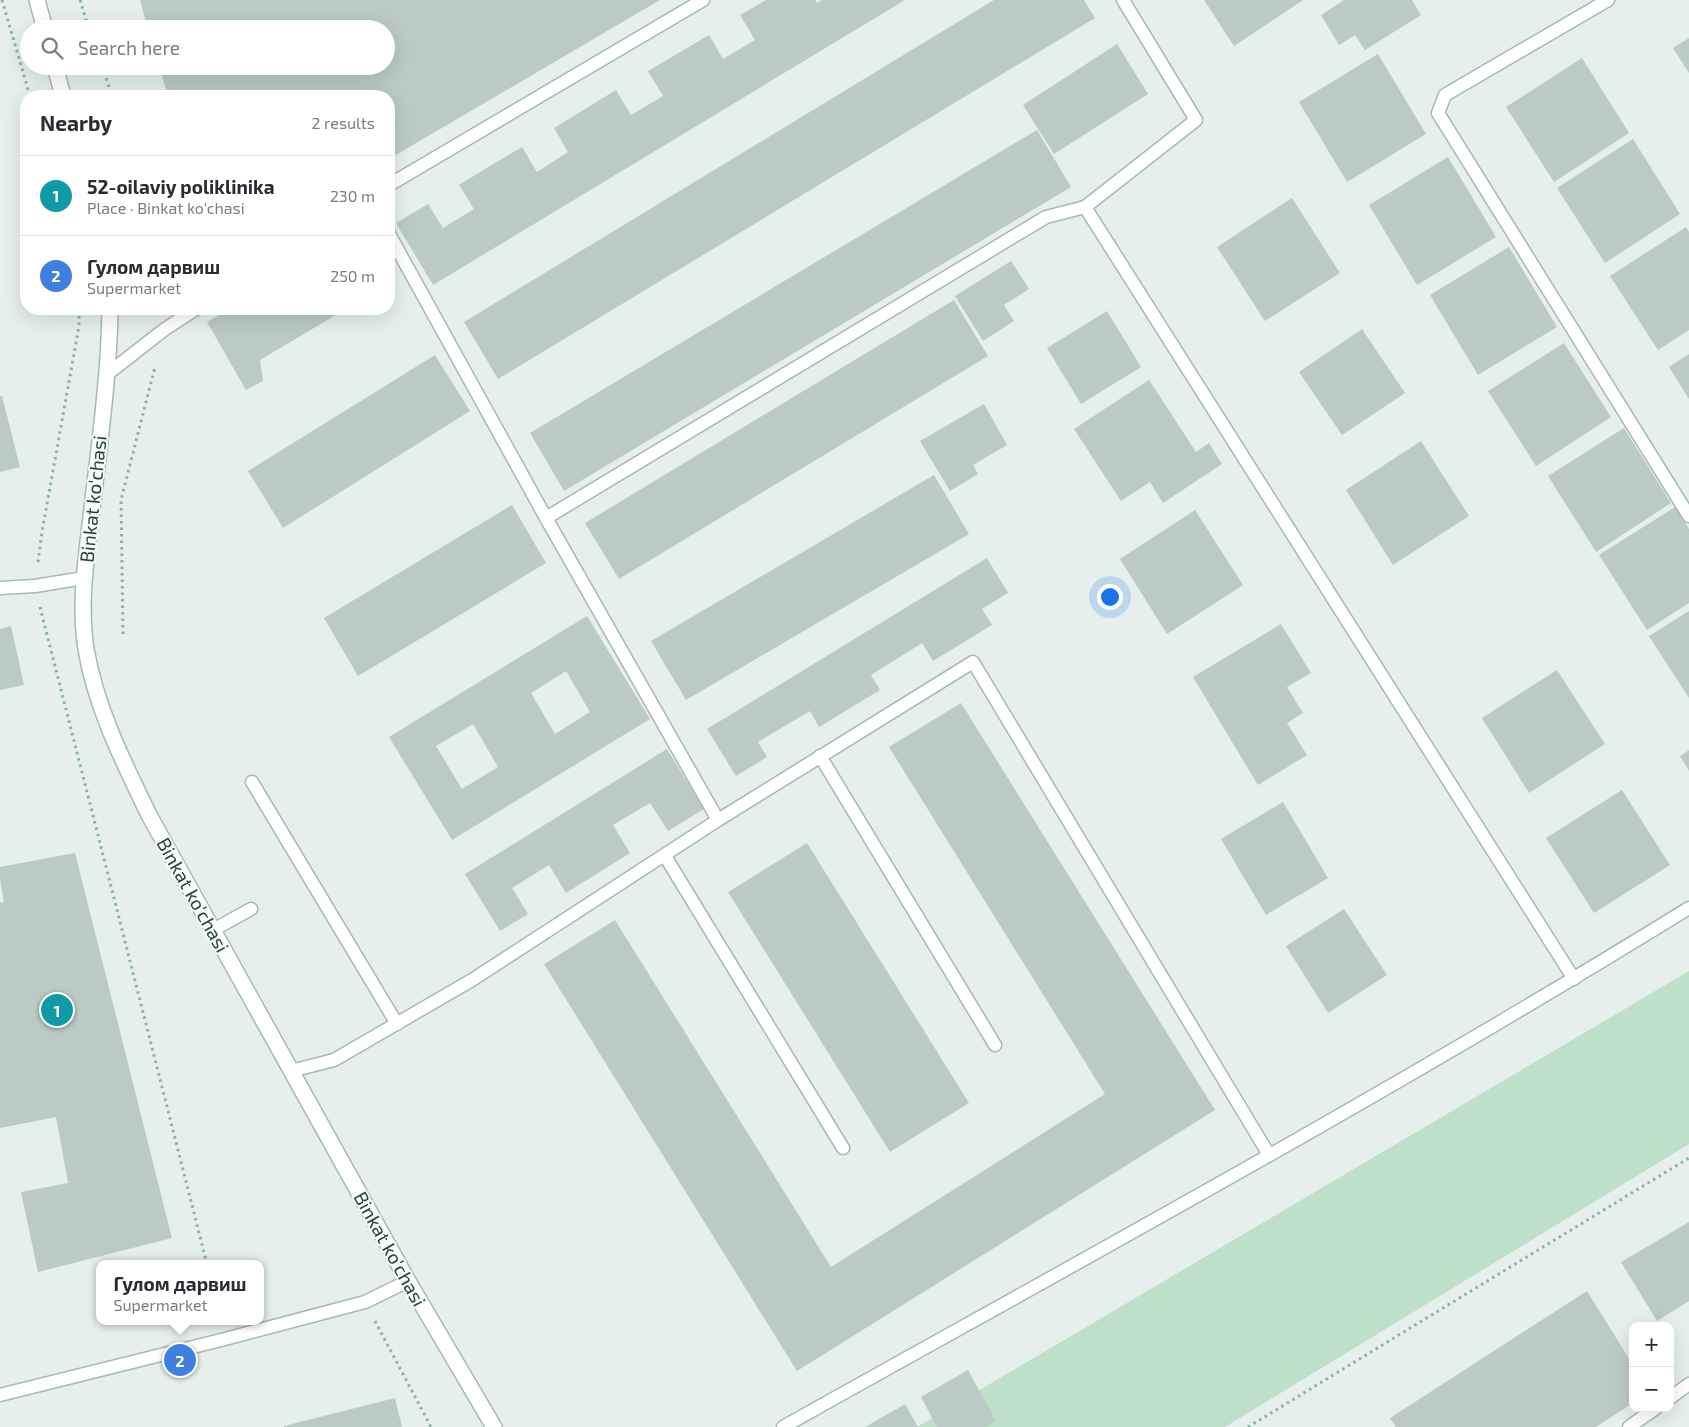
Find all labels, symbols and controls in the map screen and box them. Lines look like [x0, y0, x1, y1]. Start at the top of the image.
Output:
search box [20, 20, 395, 75]
icon: search [38, 34, 66, 62]
text: Search here [78, 36, 180, 59]
text: Nearby [40, 110, 112, 135]
text: 2 results [312, 113, 375, 132]
text: 52-oilaviy poliklinika [87, 175, 275, 198]
text: 1 [53, 186, 59, 205]
text: 230 m [330, 186, 375, 205]
text: Place · Binkat ko'chasi [87, 198, 245, 217]
text: Гулом дарвиш [87, 255, 220, 278]
text: 2 [51, 266, 61, 285]
text: 250 m [330, 266, 375, 285]
text: Supermarket [87, 278, 181, 297]
street label: Binkat ko'chasi [74, 434, 111, 564]
your location [1097, 584, 1123, 610]
street label: Binkat ko'chasi [152, 833, 234, 956]
pin: 1 [41, 991, 73, 1029]
street label: Binkat ko'chasi [349, 1187, 431, 1310]
popup [96, 1260, 264, 1325]
text: Гулом дарвиш [113, 1272, 247, 1295]
text: Supermarket [113, 1295, 208, 1314]
map controls [1629, 1322, 1674, 1412]
button: + [1629, 1322, 1674, 1367]
pin: 2 [164, 1341, 196, 1379]
button: − [1629, 1367, 1674, 1412]

